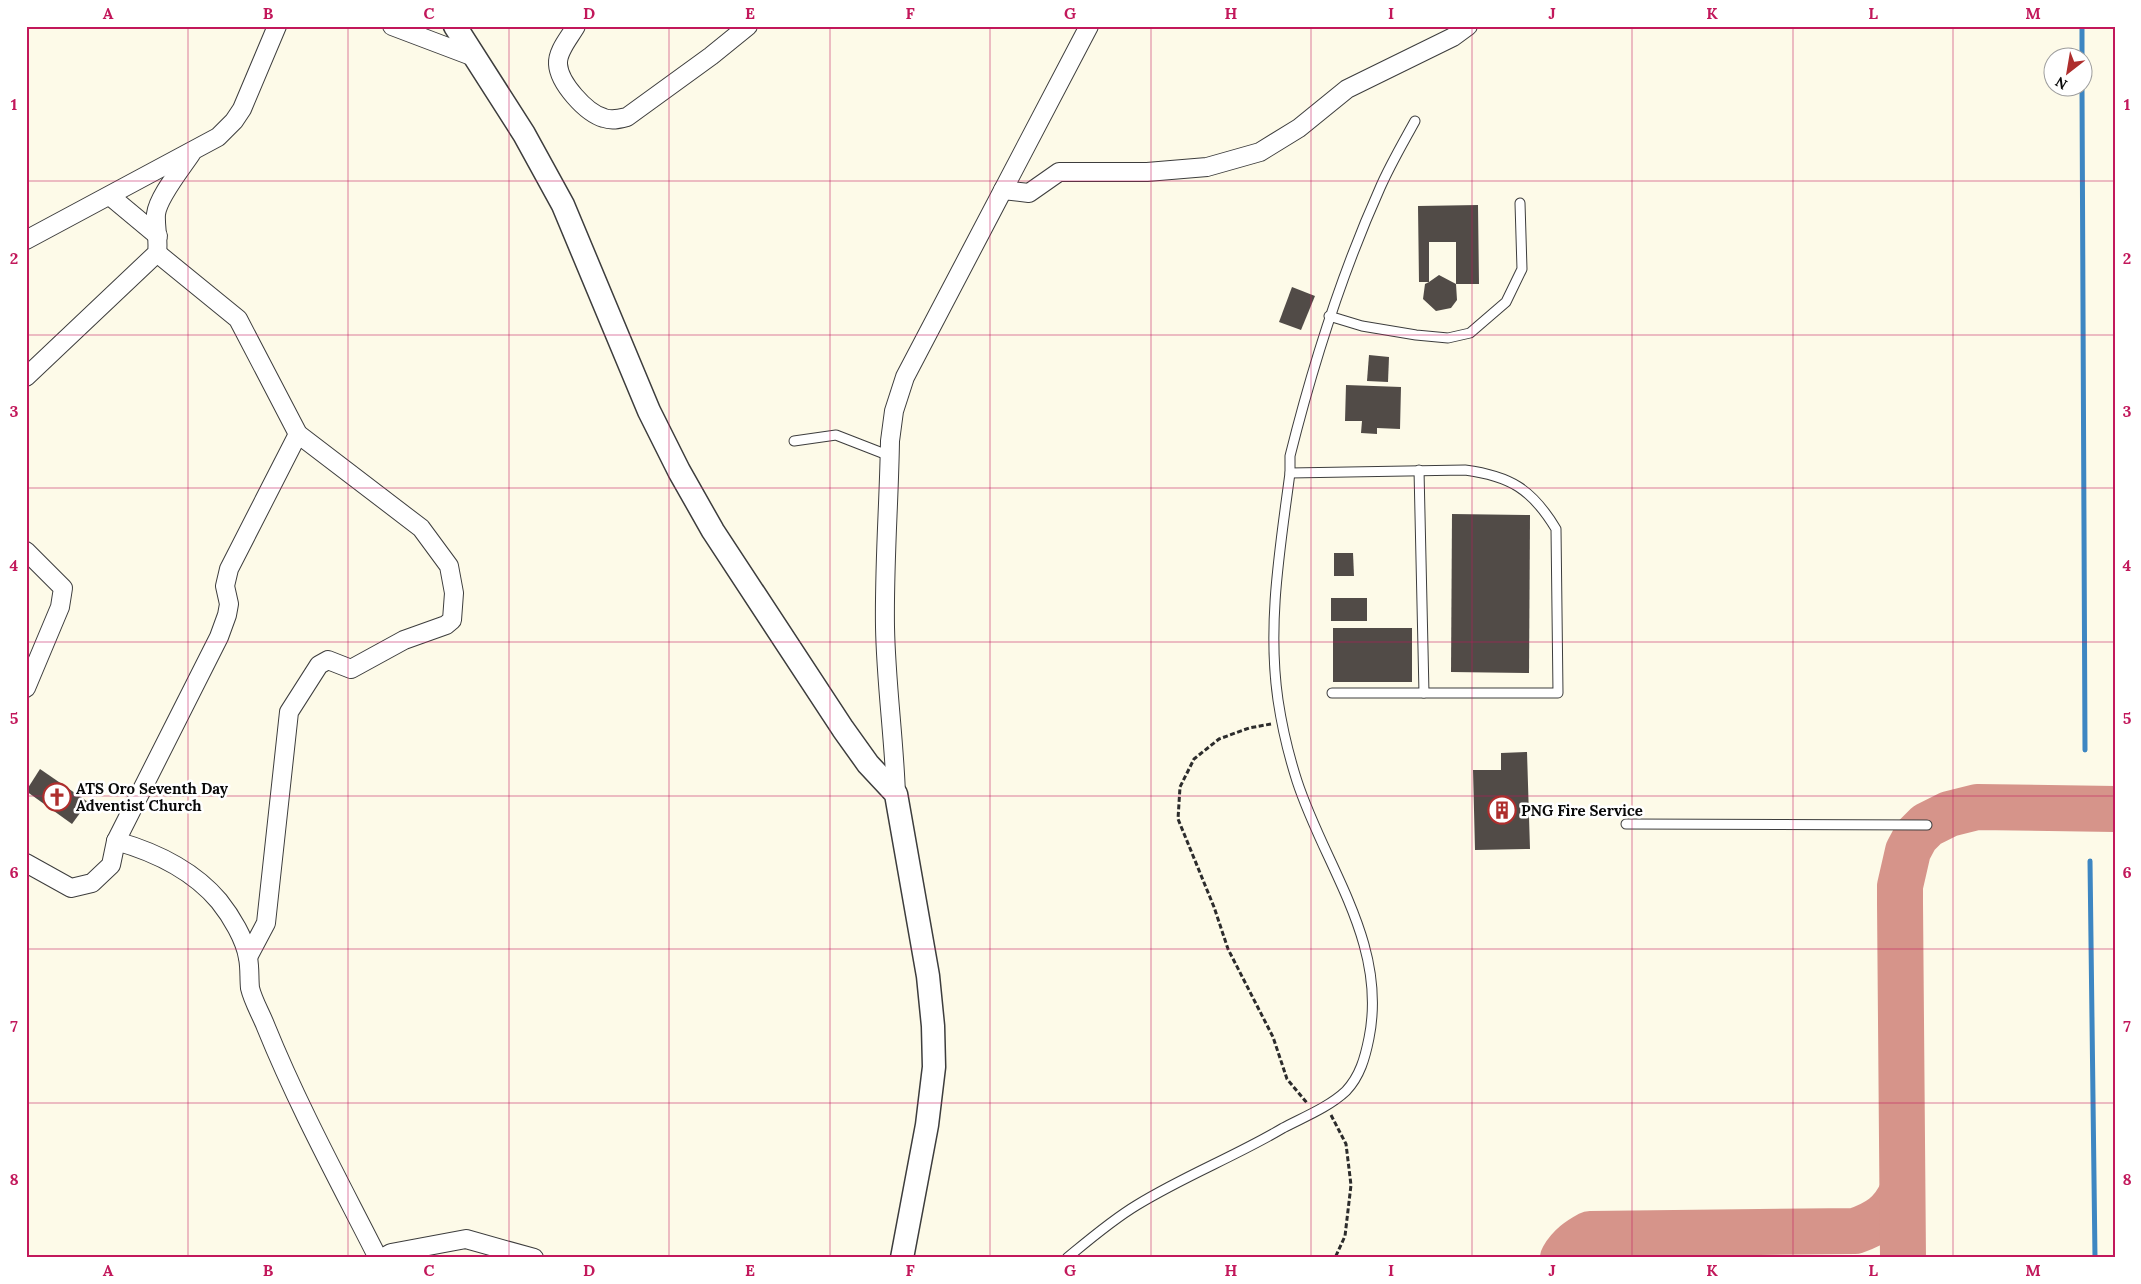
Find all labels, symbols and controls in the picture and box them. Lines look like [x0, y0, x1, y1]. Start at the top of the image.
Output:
text: A [103, 3, 114, 23]
text: B [263, 3, 274, 23]
text: C [423, 3, 435, 23]
text: D [583, 3, 595, 23]
text: E [745, 3, 755, 23]
text: F [905, 3, 915, 23]
text: G [1064, 3, 1076, 23]
text: H [1225, 3, 1238, 23]
text: I [1388, 3, 1394, 23]
text: J [1548, 3, 1556, 23]
text: K [1706, 3, 1718, 23]
text: L [1868, 3, 1878, 23]
text: M [2025, 3, 2041, 23]
north arrow [2044, 48, 2094, 98]
text: N [2052, 73, 2071, 94]
text: 1 [11, 94, 17, 114]
text: 1 [2124, 94, 2130, 114]
text: 2 [10, 248, 18, 268]
text: 2 [2123, 248, 2131, 268]
text: 3 [10, 401, 19, 421]
text: 3 [2123, 401, 2132, 421]
text: 4 [10, 555, 19, 575]
text: 4 [2123, 555, 2132, 575]
text: 5 [10, 708, 19, 728]
text: 5 [2123, 708, 2132, 728]
place label: ATS Oro Seventh Day Adventist Church [76, 779, 229, 815]
church icon: ATS Oro Seventh Day Adventist Church [42, 782, 72, 812]
building icon: PNG Fire Service [1487, 795, 1517, 825]
place label: PNG Fire Service [1521, 801, 1643, 820]
text: 6 [9, 862, 19, 882]
text: 6 [2122, 862, 2132, 882]
text: 7 [10, 1016, 18, 1036]
text: 7 [2123, 1016, 2131, 1036]
text: 8 [9, 1169, 19, 1189]
text: 8 [2122, 1169, 2132, 1189]
text: A [103, 1260, 114, 1280]
text: B [263, 1260, 274, 1280]
text: C [423, 1260, 435, 1280]
text: D [583, 1260, 595, 1280]
text: E [745, 1260, 755, 1280]
text: F [905, 1260, 915, 1280]
text: G [1064, 1260, 1076, 1280]
text: H [1225, 1260, 1238, 1280]
text: I [1388, 1260, 1394, 1280]
text: J [1548, 1260, 1556, 1280]
text: K [1706, 1260, 1718, 1280]
text: L [1868, 1260, 1878, 1280]
text: M [2025, 1260, 2041, 1280]

